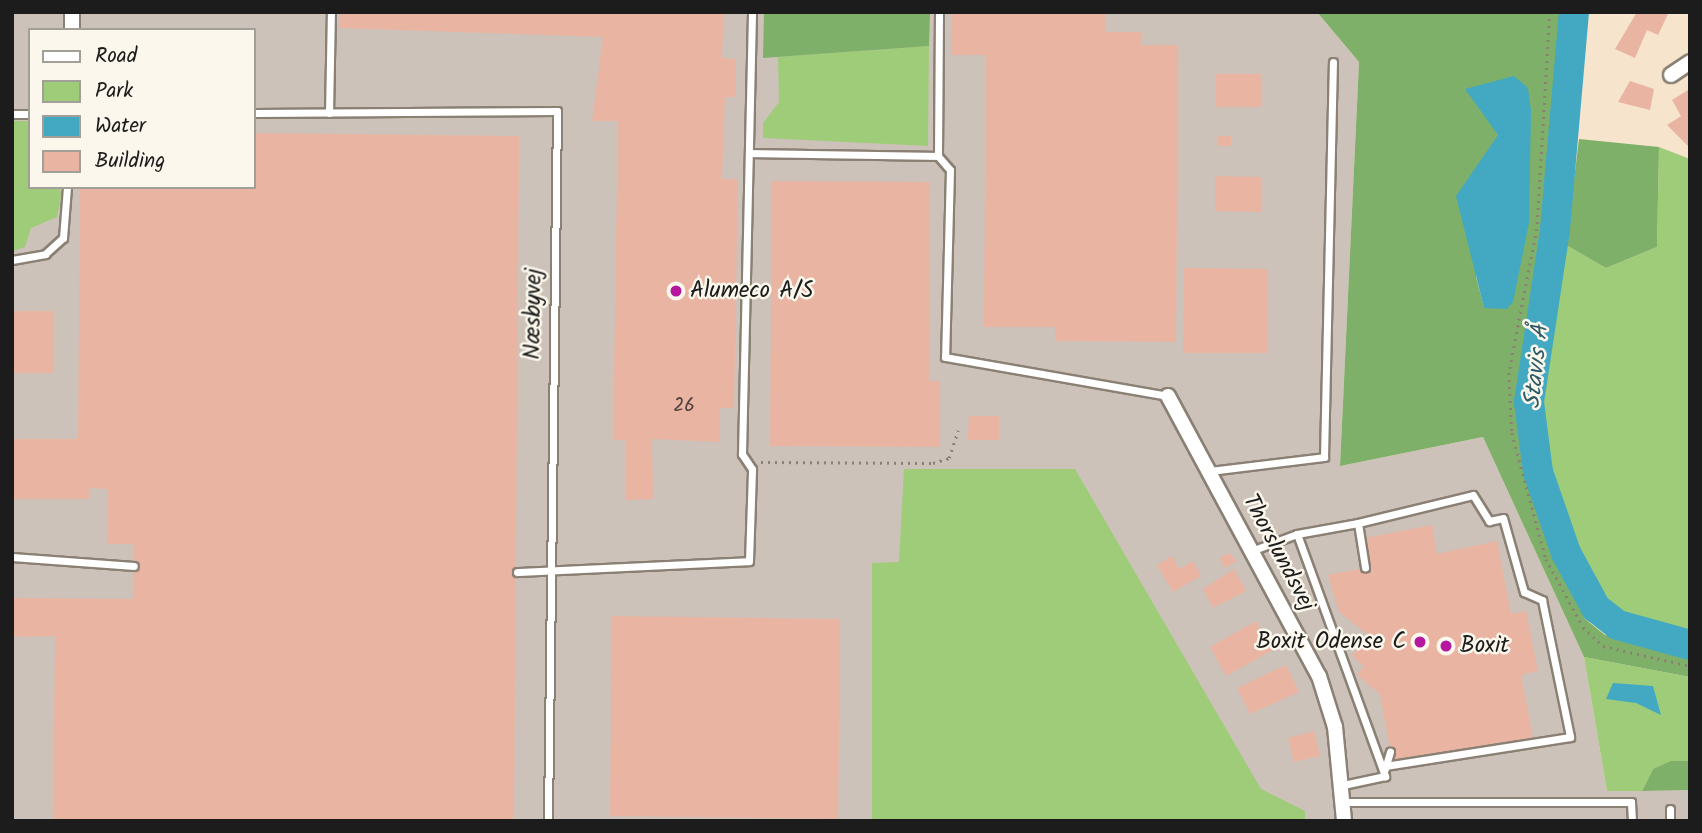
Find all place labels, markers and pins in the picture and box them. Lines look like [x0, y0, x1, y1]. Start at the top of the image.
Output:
place label: Alumeco A/S [690, 277, 814, 305]
marker: Alumeco A/S [668, 283, 684, 299]
place label: Boxit Odense C [1256, 628, 1406, 656]
place label: Boxit [1460, 632, 1509, 660]
marker: Boxit Odense C [1412, 634, 1428, 650]
marker: Boxit [1438, 638, 1454, 654]

